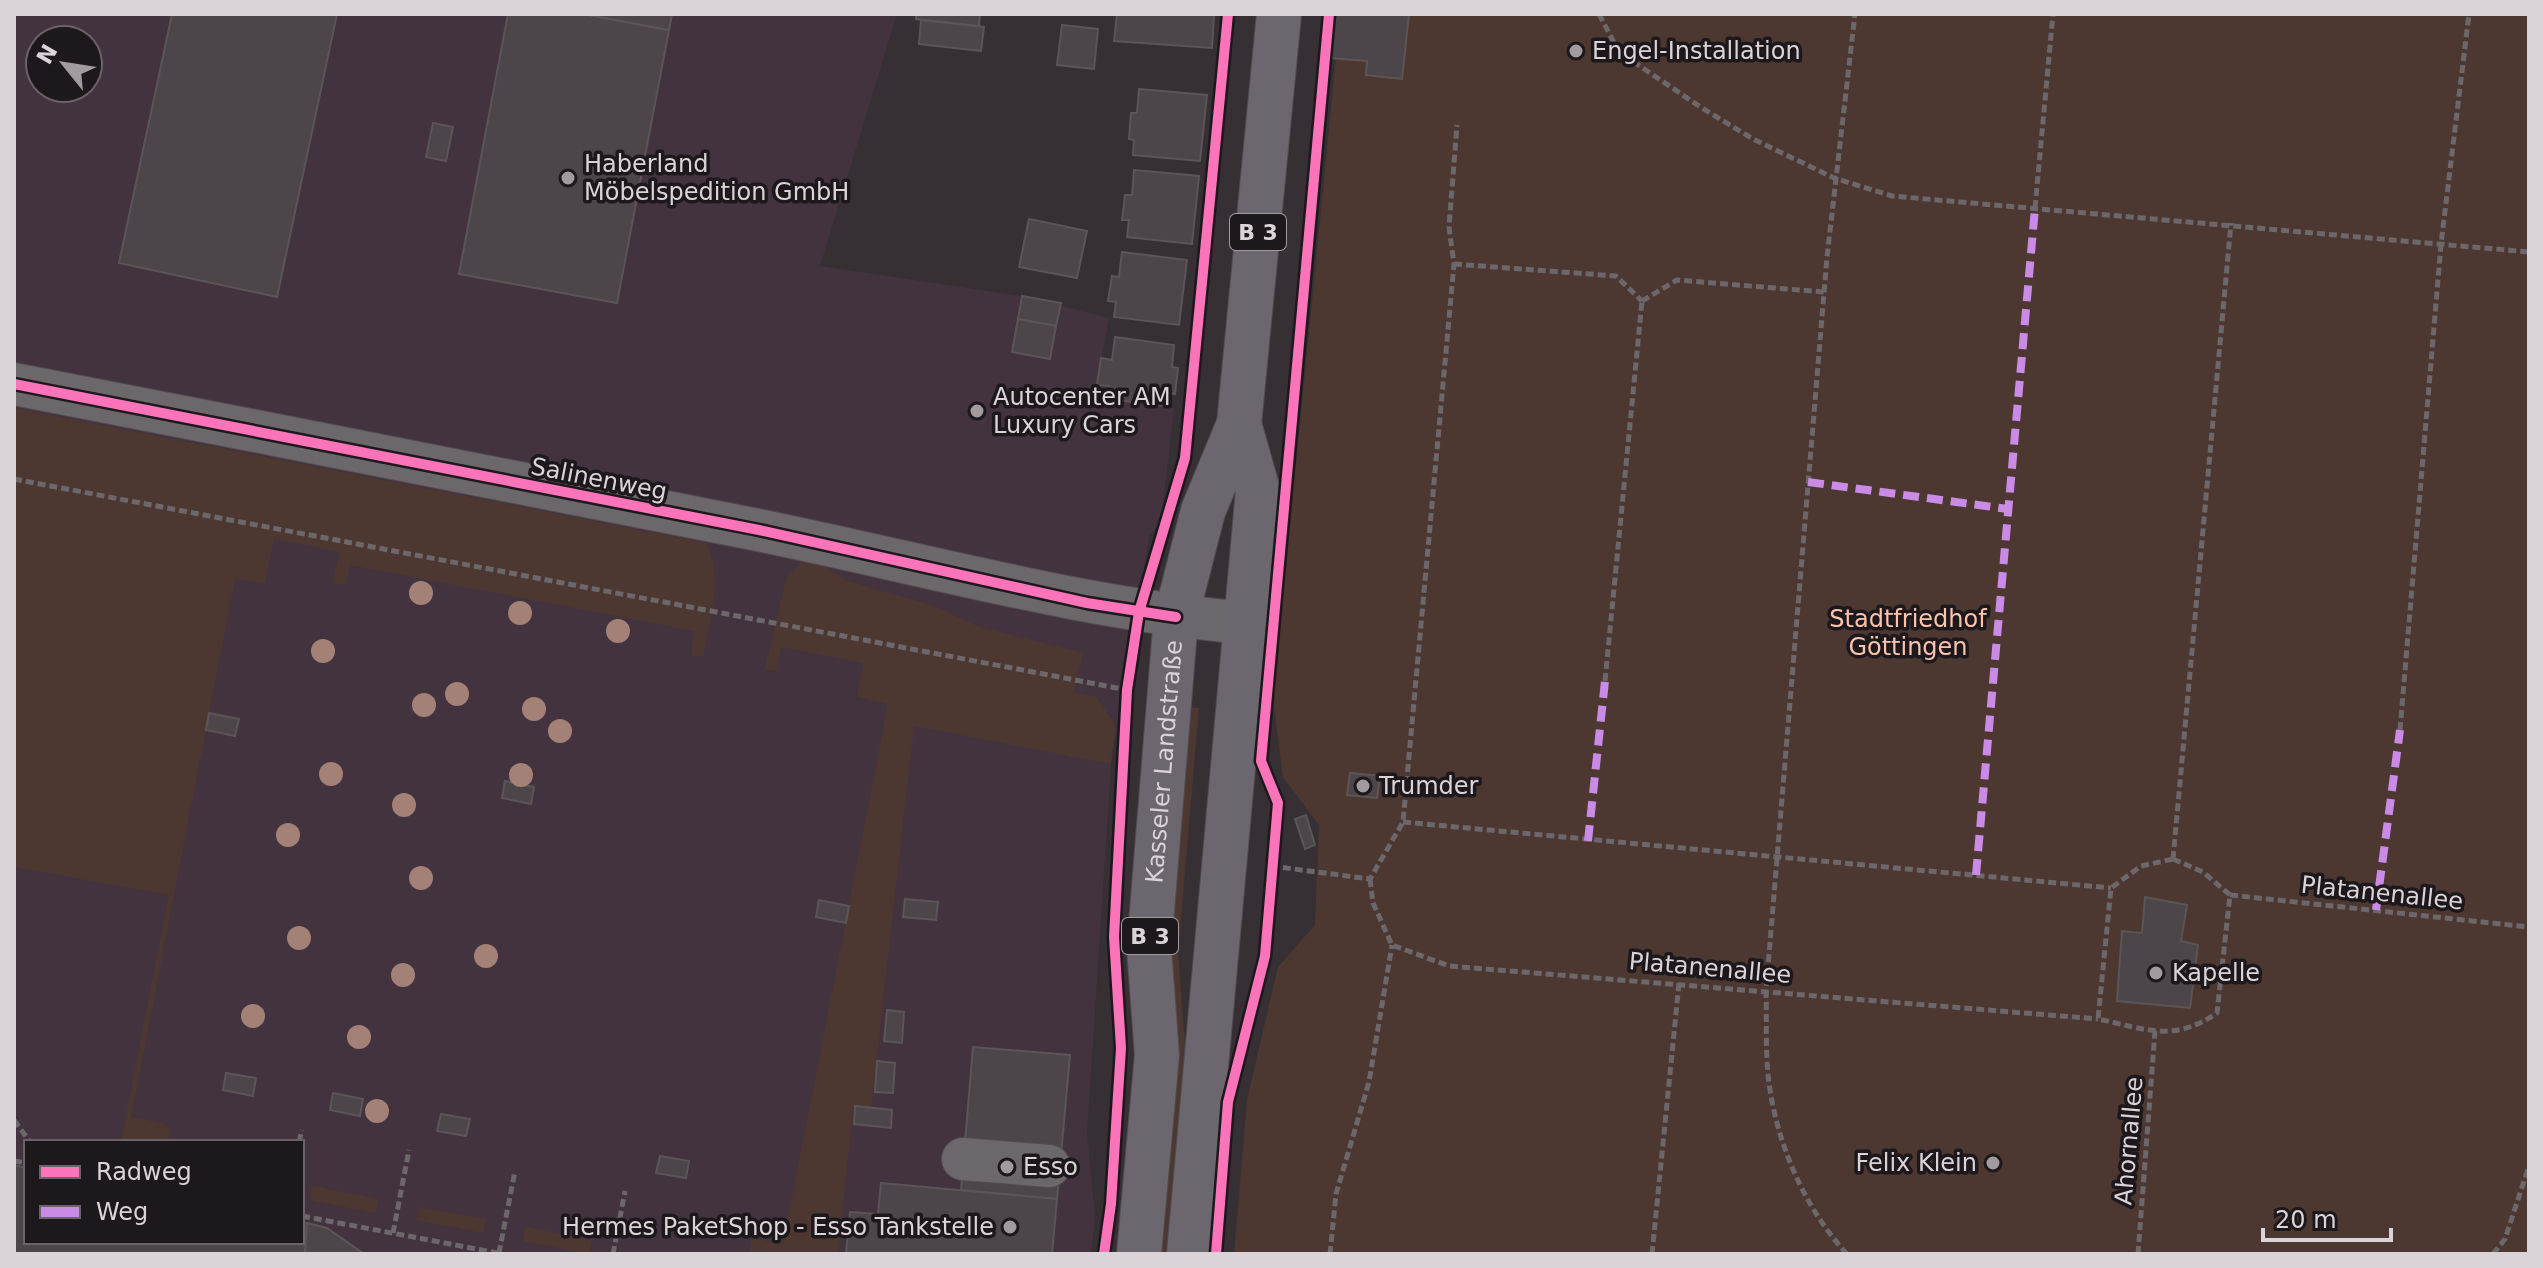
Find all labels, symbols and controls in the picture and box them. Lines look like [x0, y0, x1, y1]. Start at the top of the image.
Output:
north arrow [24, 24, 104, 104]
place label: Engel-Installation [1592, 37, 1801, 65]
text: N [32, 40, 63, 68]
marker: Engel-Installation [1567, 42, 1585, 60]
place label: Haberland Möbelspedition GmbH [584, 150, 849, 206]
marker: Haberland Möbelspedition GmbH [559, 169, 577, 187]
road number: B 3 [1230, 214, 1286, 250]
place label: Autocenter AM Luxury Cars [993, 383, 1171, 439]
marker: Autocenter AM Luxury Cars [968, 402, 986, 420]
street label: Salinenweg [529, 452, 669, 506]
park label: Stadtfriedhof Göttingen [1829, 605, 1987, 661]
street label: Kasseler Landstraße [1140, 639, 1188, 884]
place label: Trumder [1378, 772, 1479, 800]
marker: Trumder [1354, 777, 1372, 795]
street label: Platanenallee [2300, 871, 2464, 915]
road number: B 3 [1122, 918, 1178, 954]
street label: Platanenallee [1628, 947, 1792, 989]
place label: Kapelle [2172, 959, 2260, 987]
marker: Kapelle [2147, 964, 2165, 982]
street label: Ahornallee [2109, 1076, 2149, 1206]
legend [24, 1140, 304, 1244]
place label: Felix Klein [1856, 1149, 1977, 1177]
place label: Esso [1023, 1153, 1078, 1181]
marker: Felix Klein [1984, 1154, 2002, 1172]
text: Radweg [96, 1158, 192, 1186]
marker: Esso [998, 1158, 1016, 1176]
scale bar [2263, 1192, 2391, 1242]
text: Weg [96, 1198, 148, 1226]
text: 20 m [2275, 1206, 2337, 1234]
place label: Hermes PaketShop - Esso Tankstelle [562, 1213, 994, 1241]
marker: Hermes PaketShop - Esso Tankstelle [1001, 1218, 1019, 1236]

